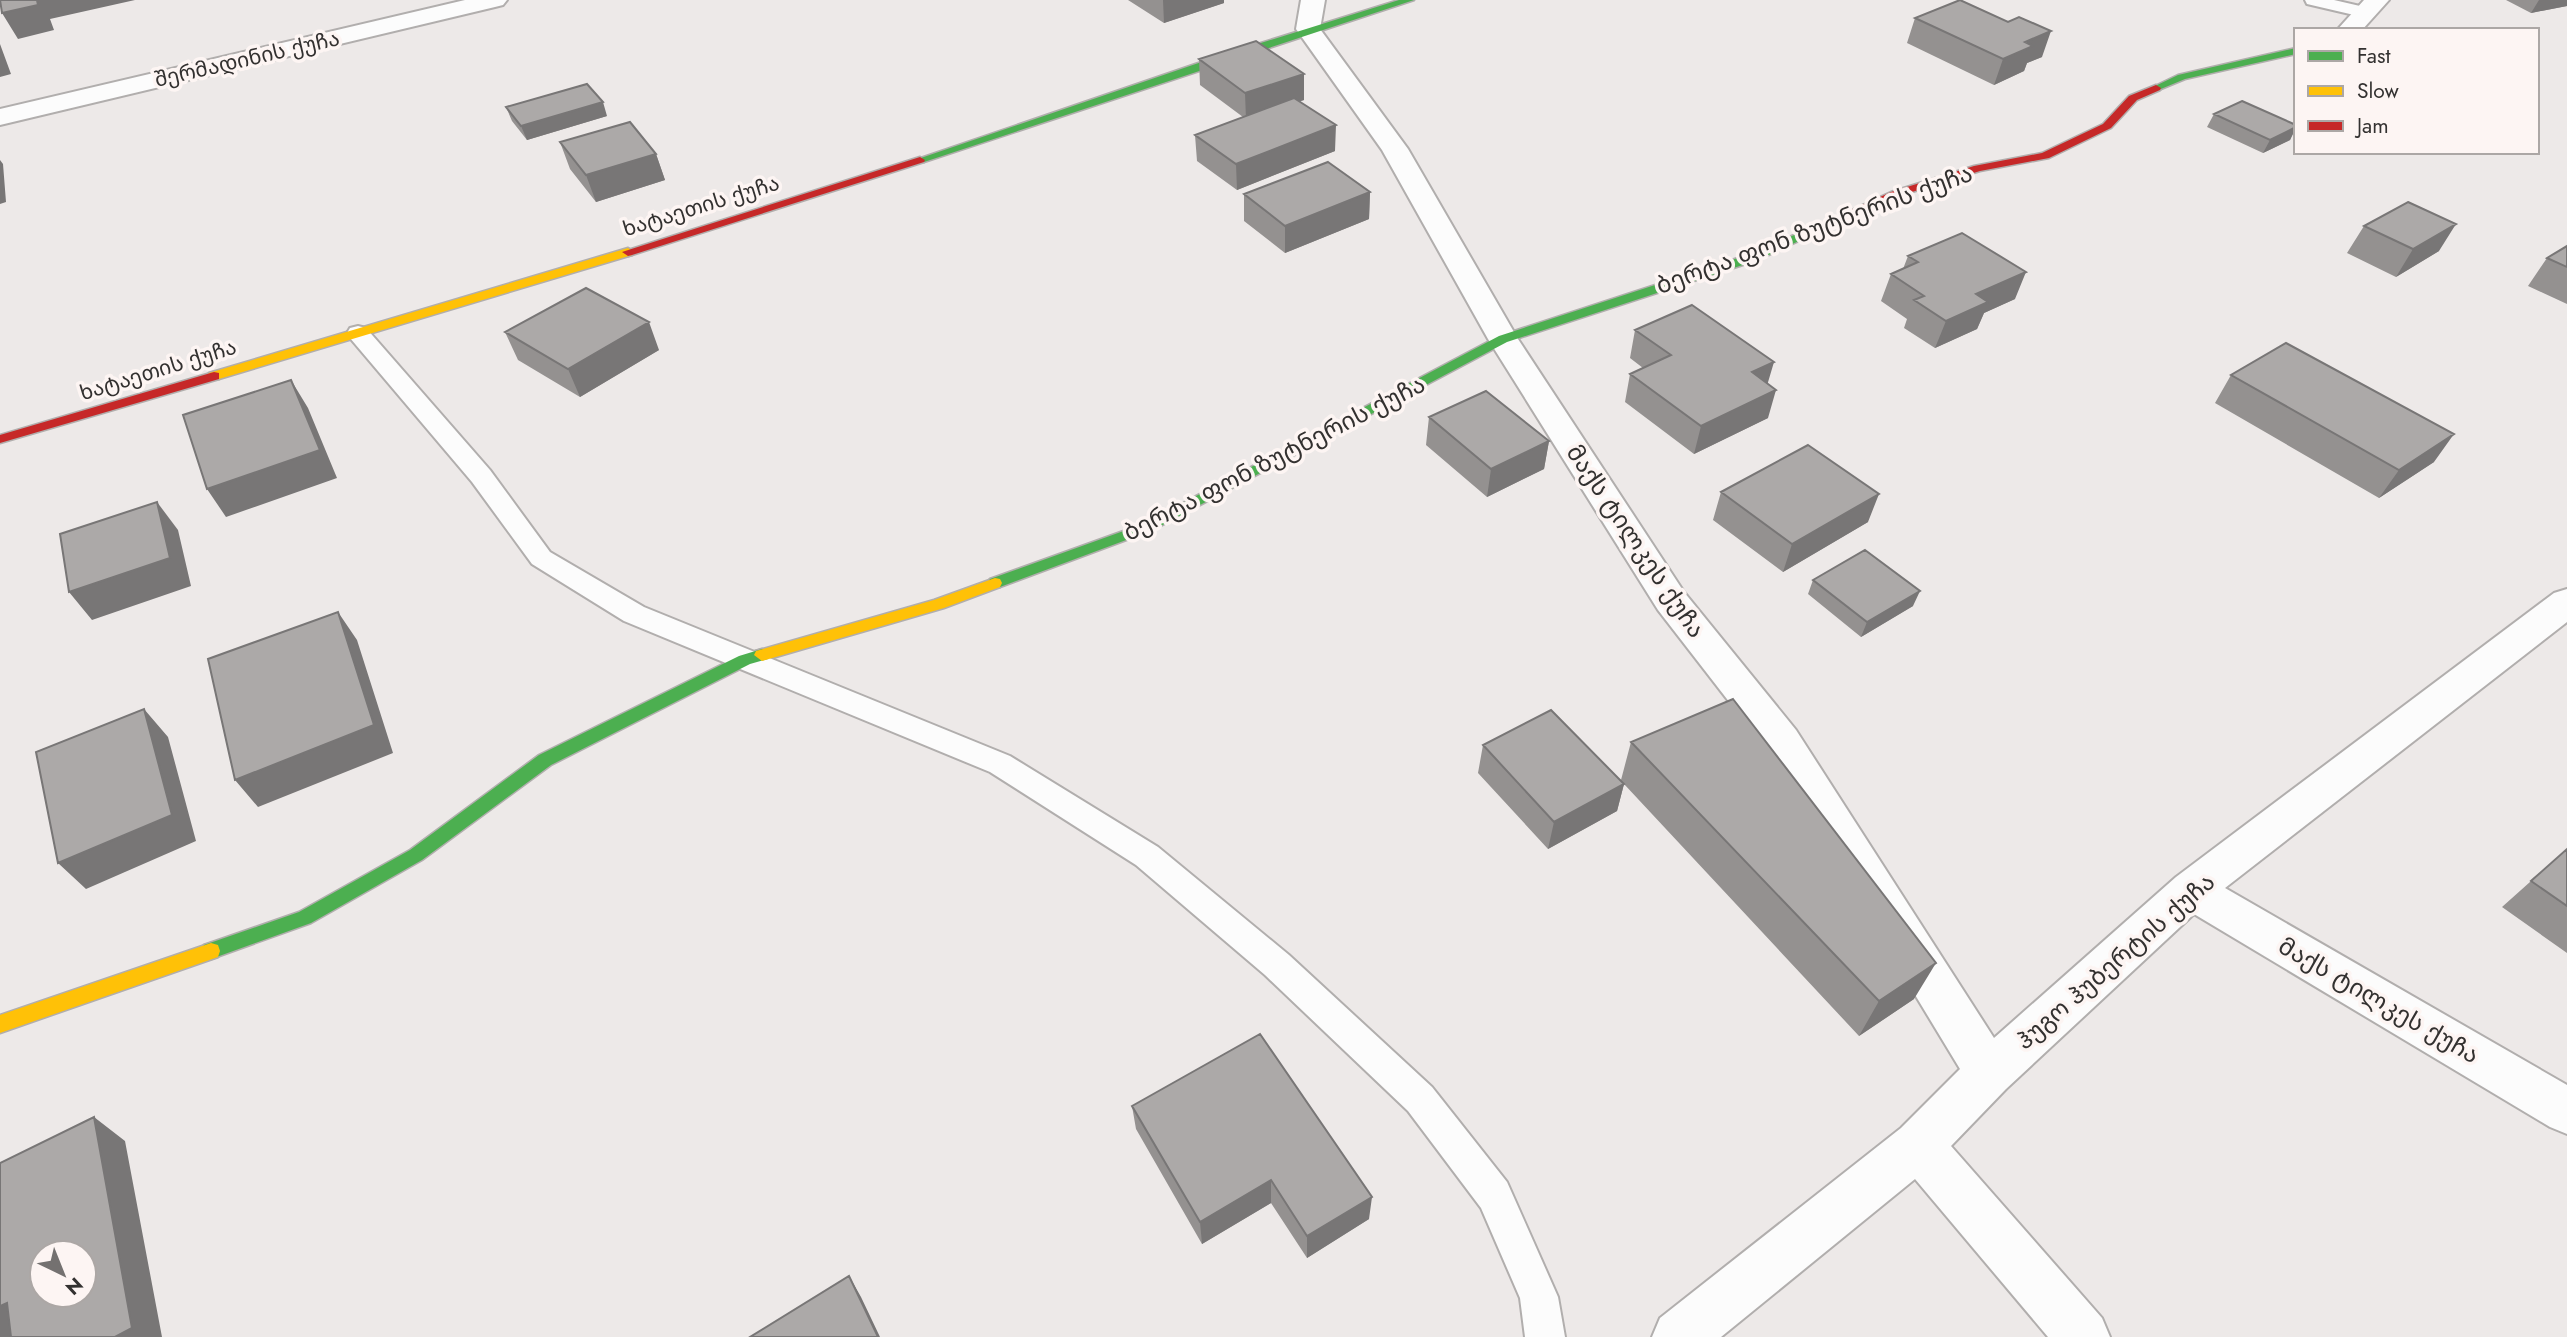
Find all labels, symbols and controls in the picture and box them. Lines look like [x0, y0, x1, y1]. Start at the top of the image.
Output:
street label: შერმადინის ქუჩა [152, 23, 342, 95]
legend [2294, 28, 2539, 154]
text: Fast [2357, 41, 2390, 71]
text: Slow [2357, 76, 2399, 106]
text: Jam [2354, 111, 2389, 141]
street label: ბერტა ფონ ზუტნერის ქუჩა [1651, 155, 1977, 303]
street label: ხატაეთის ქუჩა [619, 168, 783, 244]
street label: ხატაეთის ქუჩა [76, 332, 240, 408]
street label: ბერტა ფონ ზუტნერის ქუჩა [1117, 366, 1431, 550]
street label: მაქს ტილკეს ქუჩა [1558, 437, 1714, 645]
street label: ჰუგო ჰუბერტის ქუჩა [2008, 864, 2222, 1058]
street label: მაქს ტილკეს ქუჩა [2272, 928, 2486, 1072]
north arrow [28, 1239, 98, 1309]
text: N [60, 1271, 89, 1301]

